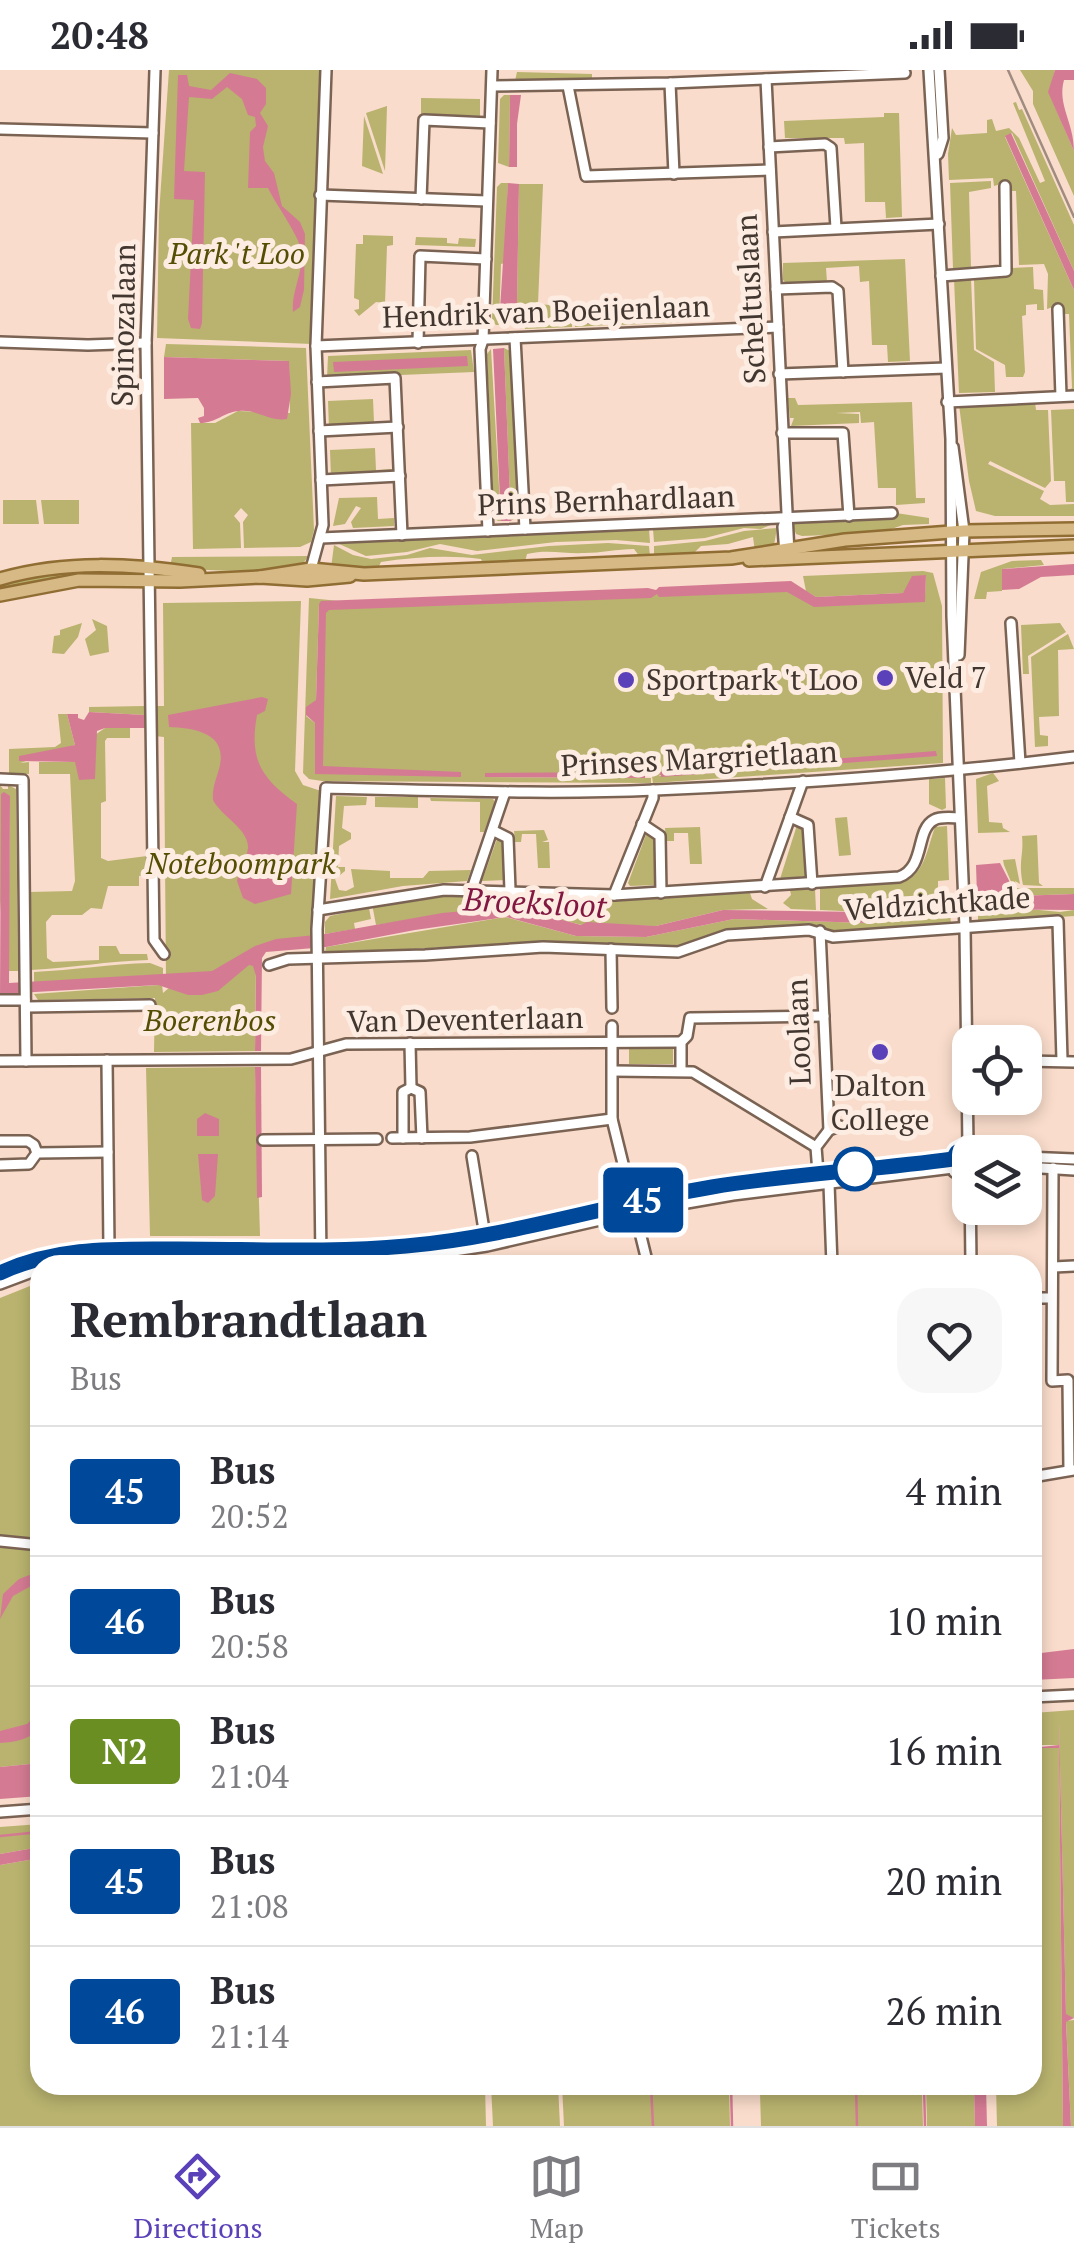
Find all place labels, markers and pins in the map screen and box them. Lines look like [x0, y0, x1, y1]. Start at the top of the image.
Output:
place label: Veld 7 [905, 657, 987, 697]
place label: Sportpark 't Loo [646, 659, 858, 699]
marker: Veld 7 [874, 667, 896, 689]
marker: Sportpark 't Loo [615, 669, 637, 691]
marker: Dalton College [869, 1041, 891, 1063]
place label: Dalton College [830, 1065, 930, 1139]
unlabelled marker [834, 1148, 876, 1190]

